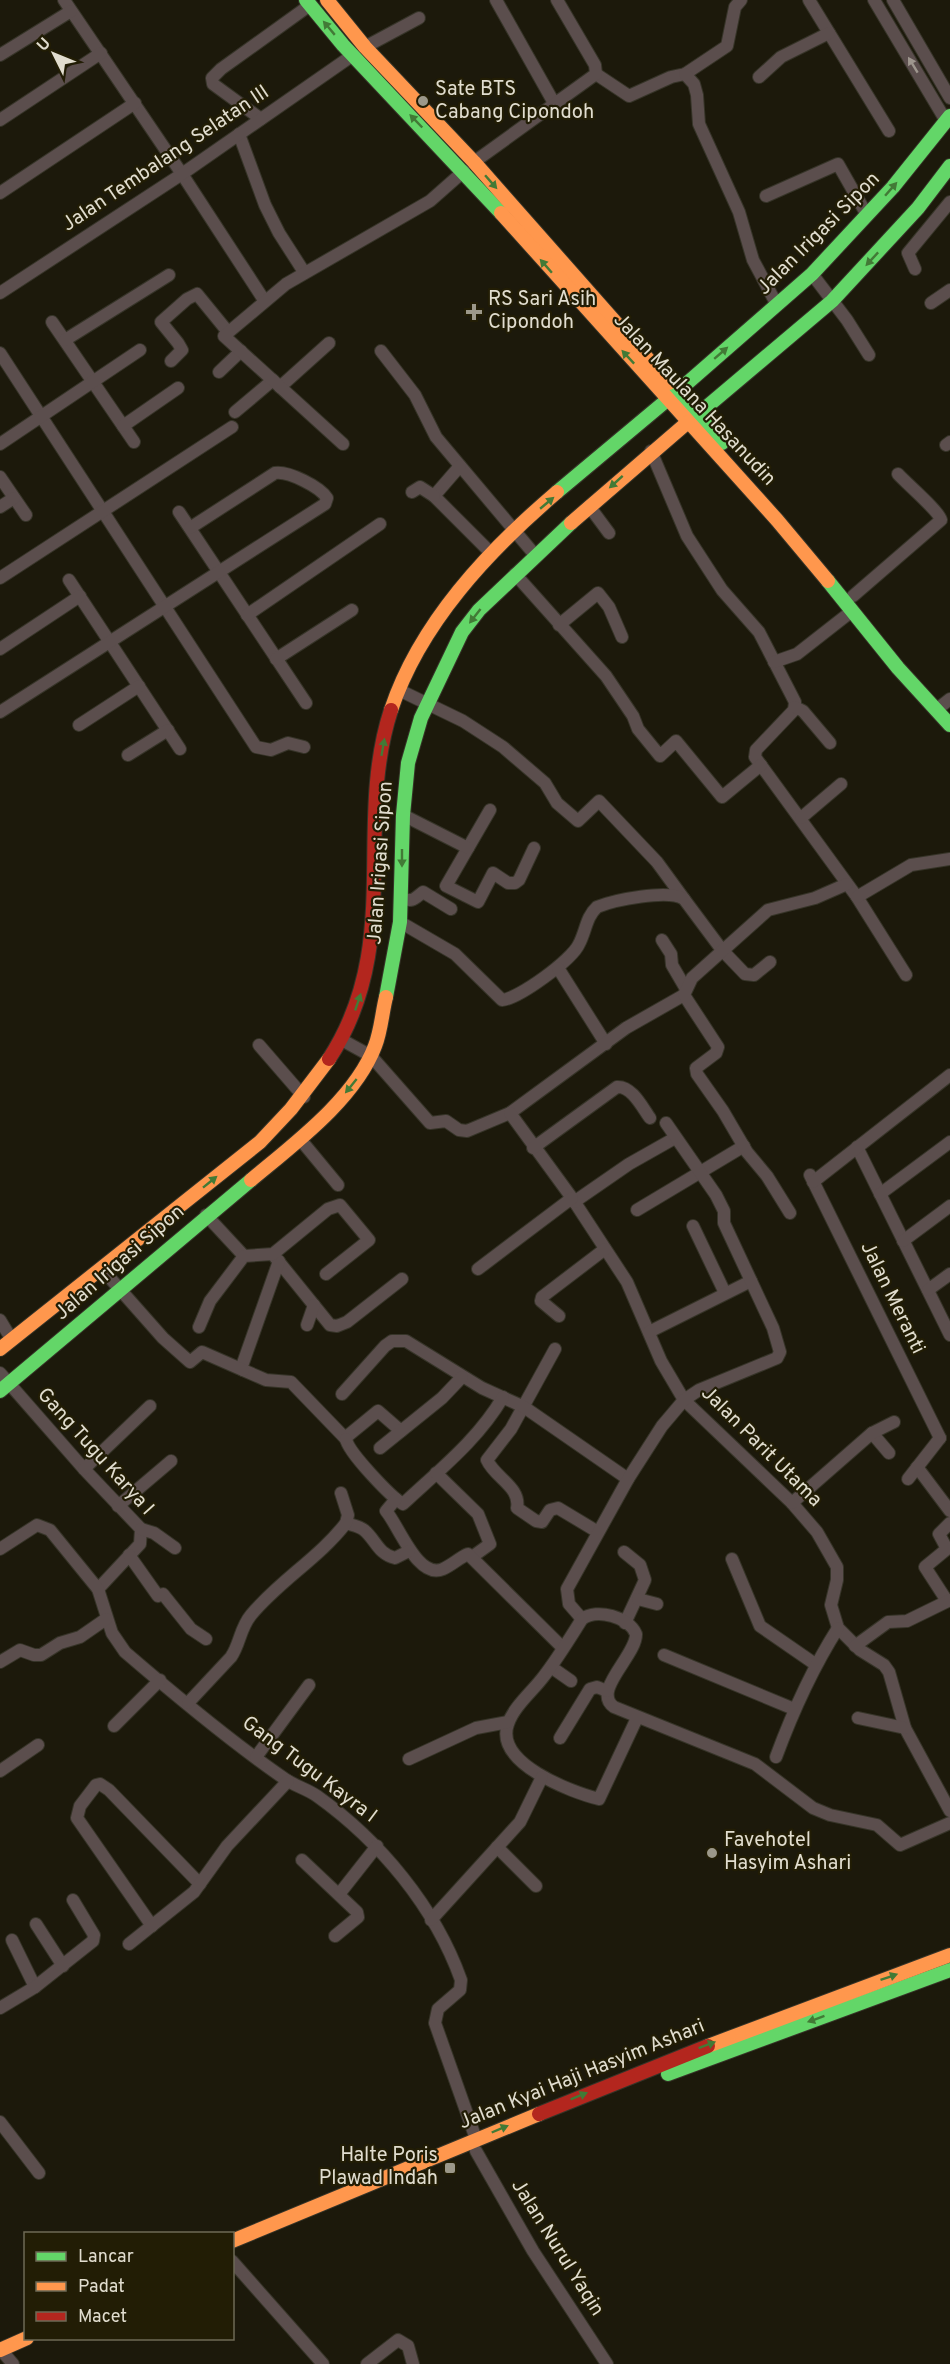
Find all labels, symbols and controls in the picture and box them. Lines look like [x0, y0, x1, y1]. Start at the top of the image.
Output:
one-way arrow [323, 21, 336, 36]
north arrow [24, 24, 84, 84]
text: U [33, 34, 56, 56]
one-way arrow [907, 57, 918, 73]
place label: Sate BTS Cabang Cipondoh [435, 77, 594, 126]
street label: Jalan Tembalang Selatan III [57, 80, 275, 238]
marker: Sate BTS Cabang Cipondoh [416, 94, 430, 108]
one-way arrow [409, 114, 423, 129]
street label: Jalan Irigasi Sipon [752, 167, 886, 301]
one-way arrow [484, 174, 497, 189]
one-way arrow [884, 182, 897, 197]
one-way arrow [865, 251, 879, 265]
one-way arrow [540, 259, 553, 274]
place label: RS Sari Asih Cipondoh [488, 287, 596, 336]
marker: RS Sari Asih Cipondoh [465, 303, 483, 321]
street label: Jalan Maulana Hasanudin [607, 308, 781, 492]
one-way arrow [713, 347, 728, 360]
one-way arrow [622, 350, 635, 365]
one-way arrow [609, 475, 624, 488]
one-way arrow [539, 497, 554, 510]
one-way arrow [468, 608, 481, 624]
one-way arrow [379, 737, 388, 756]
street label: Jalan Irigasi Sipon [362, 780, 400, 946]
one-way arrow [397, 849, 407, 868]
one-way arrow [353, 993, 363, 1011]
one-way arrow [346, 1078, 358, 1093]
one-way arrow [202, 1176, 218, 1189]
street label: Jalan Irigasi Sipon [50, 1199, 190, 1327]
street label: Jalan Meranti [854, 1238, 930, 1358]
street label: Jalan Parit Utama [695, 1381, 827, 1513]
street label: Gang Tugu Karya I [31, 1383, 159, 1521]
street label: Gang Tugu Kayra I [236, 1711, 382, 1829]
place label: Favehotel Hasyim Ashari [724, 1828, 851, 1877]
marker: Favehotel Hasyim Ashari [705, 1846, 719, 1860]
one-way arrow [881, 1971, 899, 1981]
street label: Jalan Kyai Haji Hasyim Ashari [455, 2014, 709, 2136]
one-way arrow [807, 2014, 825, 2024]
one-way arrow [698, 2040, 716, 2049]
one-way arrow [570, 2091, 588, 2100]
one-way arrow [492, 2124, 510, 2134]
place label: Halte Poris Plawad Indah [319, 2143, 438, 2192]
marker: Halte Poris Plawad Indah [443, 2161, 457, 2175]
street label: Jalan Nurul Yaqin [504, 2175, 610, 2321]
legend [24, 2232, 234, 2340]
text: Lancar [78, 2246, 134, 2269]
text: Padat [78, 2276, 125, 2299]
text: Macet [78, 2306, 127, 2329]

